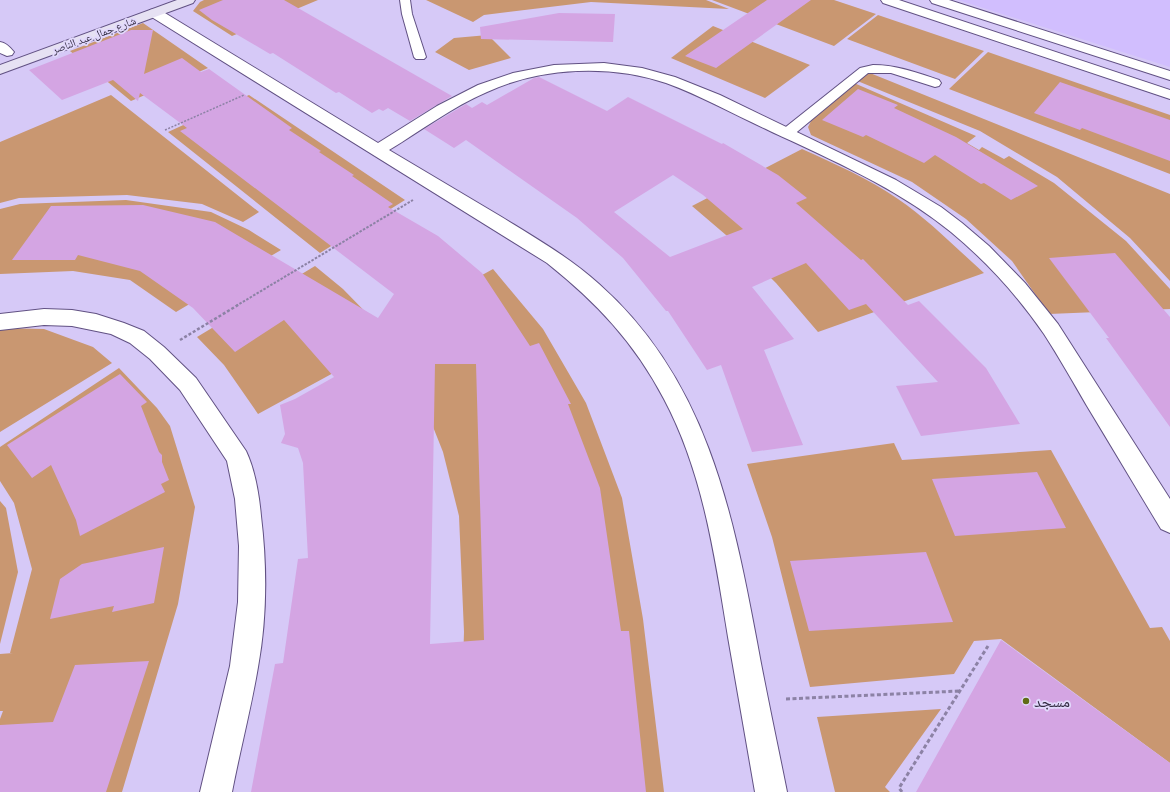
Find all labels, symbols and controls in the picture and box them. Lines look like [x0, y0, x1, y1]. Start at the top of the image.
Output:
street label: شارع جمال عبد الناصر [49, 12, 138, 57]
place label: مسجد [1034, 690, 1070, 712]
marker: مسجد [1021, 696, 1031, 706]

